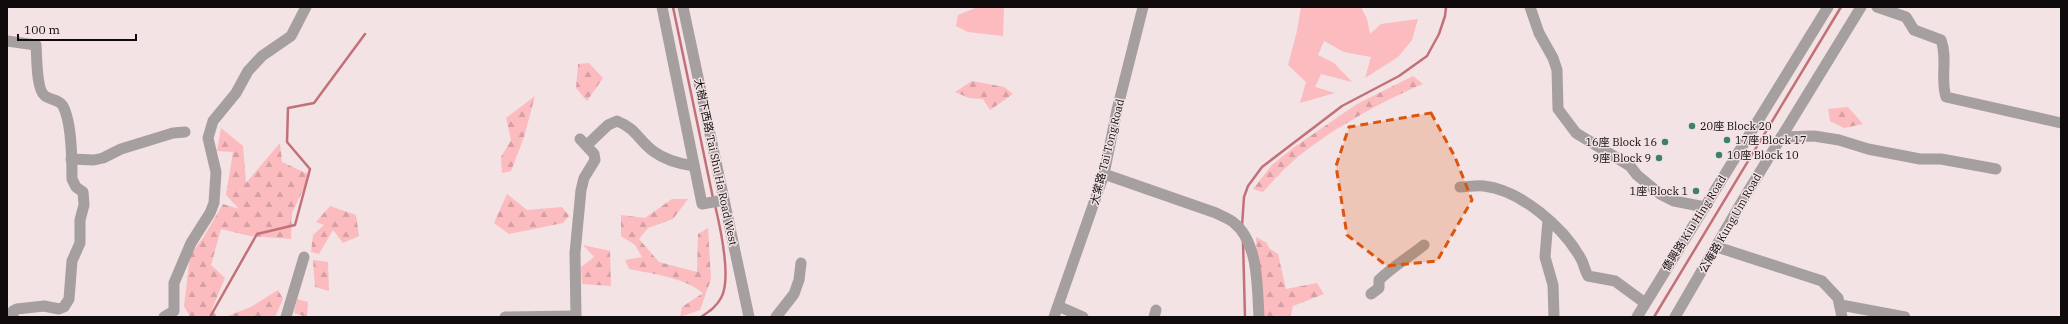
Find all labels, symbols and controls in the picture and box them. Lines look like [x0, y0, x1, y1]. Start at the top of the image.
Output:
scale bar [18, 16, 136, 42]
text: 100 m [24, 22, 60, 37]
street label: 大樹下西路 Tai Shu Ha Road West [691, 77, 741, 247]
street label: 大棠路 Tai Tong Road [1087, 97, 1127, 207]
place label: 20座 Block 20 [1700, 119, 1772, 133]
marker: 20座 Block 20 [1687, 121, 1697, 131]
place label: 17座 Block 17 [1735, 133, 1807, 147]
place label: 16座 Block 16 [1585, 135, 1657, 149]
marker: 17座 Block 17 [1722, 135, 1732, 145]
marker: 16座 Block 16 [1660, 137, 1670, 147]
place label: 10座 Block 10 [1727, 148, 1799, 162]
marker: 10座 Block 10 [1714, 150, 1724, 160]
place label: 9座 Block 9 [1593, 151, 1651, 165]
marker: 9座 Block 9 [1654, 153, 1664, 163]
street label: 公庵路 Kung Um Road [1696, 170, 1764, 275]
street label: 僑興路 Kiu Hing Road [1659, 172, 1729, 273]
place label: 1座 Block 1 [1630, 184, 1688, 198]
marker: 1座 Block 1 [1691, 186, 1701, 196]

